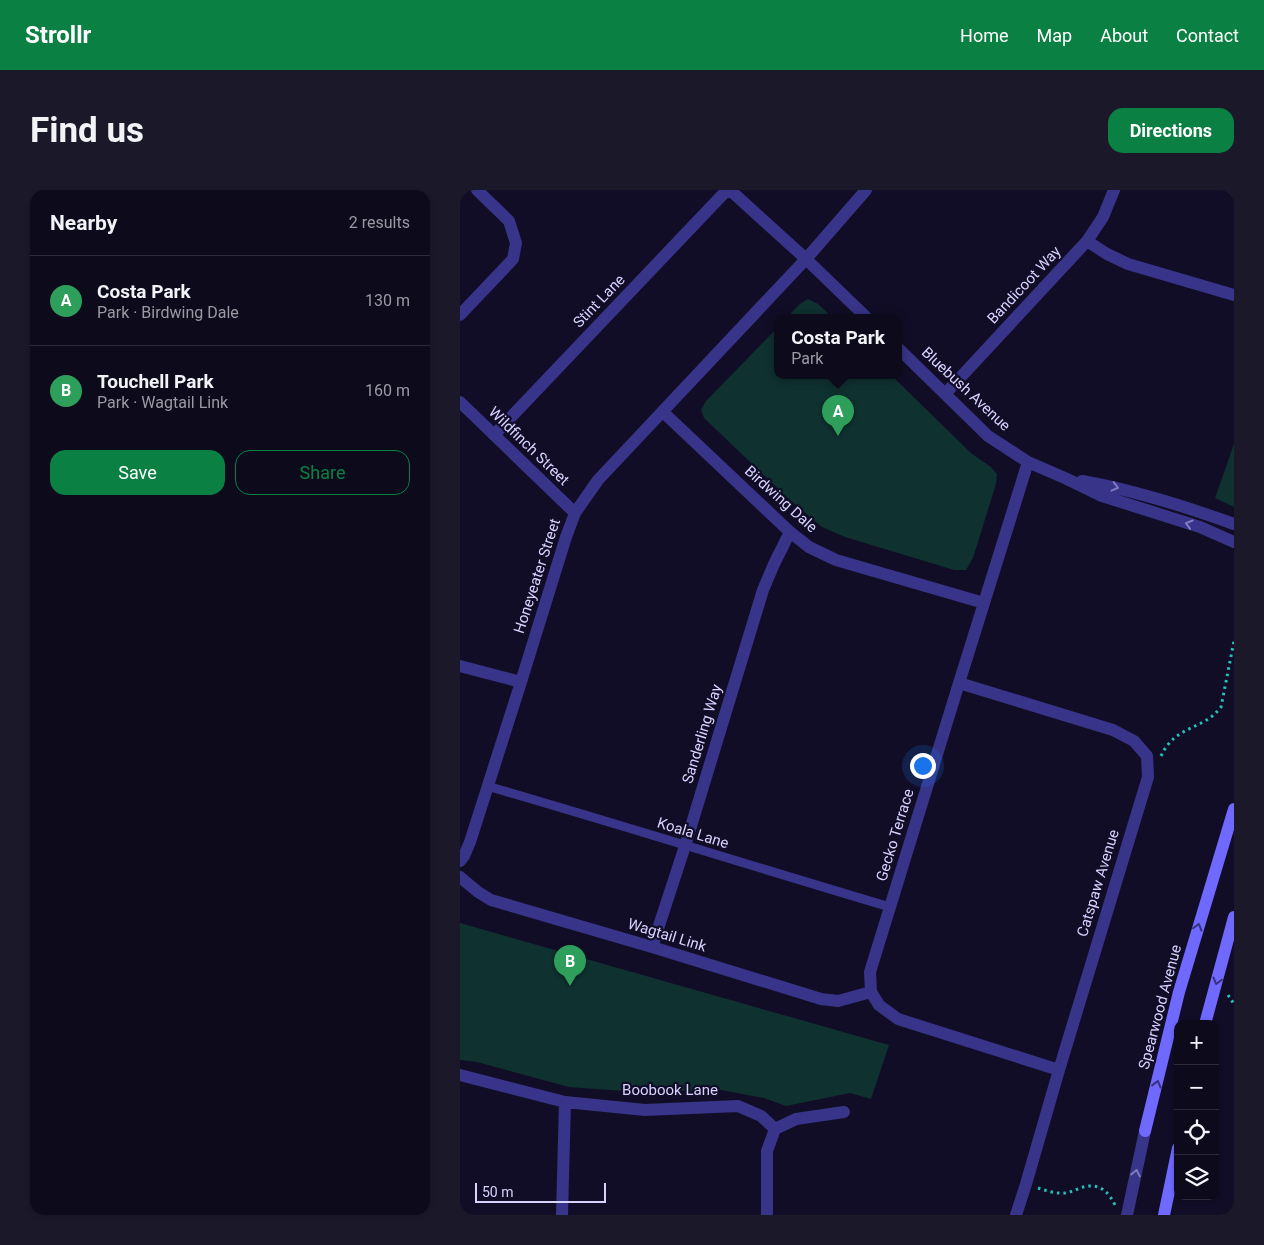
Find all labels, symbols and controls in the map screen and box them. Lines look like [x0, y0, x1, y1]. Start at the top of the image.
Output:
text: Strollr [25, 21, 91, 49]
text: Home [960, 25, 1009, 46]
text: Map [1037, 25, 1072, 46]
text: About [1100, 25, 1148, 46]
text: Contact [1176, 25, 1239, 46]
button: Directions [1108, 108, 1234, 153]
text: Find us [30, 110, 144, 151]
text: Nearby [50, 211, 117, 235]
text: 2 results [349, 213, 410, 232]
street label: Bandicoot Way [983, 242, 1065, 328]
street label: Stint Lane [569, 271, 629, 331]
text: Costa Park [97, 280, 191, 303]
text: A [61, 291, 71, 310]
text: 130 m [365, 291, 410, 310]
text: Park · Birdwing Dale [97, 303, 239, 322]
popup [774, 314, 902, 379]
text: Costa Park [791, 326, 885, 349]
street label: Bluebush Avenue [918, 343, 1014, 435]
text: Park [791, 349, 823, 368]
text: Touchell Park [97, 370, 214, 393]
text: B [61, 381, 71, 400]
text: 160 m [365, 381, 410, 400]
text: Park · Wagtail Link [97, 393, 228, 412]
pin: A [822, 395, 854, 436]
street label: Wildfinch Street [485, 403, 573, 489]
button: Save [50, 450, 225, 495]
button: Share [235, 450, 410, 495]
street label: Birdwing Dale [741, 462, 821, 536]
one-way arrow [1110, 482, 1118, 492]
street label: Honeyeater Street [510, 516, 564, 636]
one-way arrow [1185, 519, 1193, 529]
street label: Sanderling Way [678, 682, 726, 786]
your location [910, 753, 936, 779]
street label: Gecko Terrace [872, 787, 918, 883]
street label: Koala Lane [655, 814, 731, 852]
street label: Catspaw Avenue [1073, 827, 1123, 939]
street label: Wagtail Link [625, 915, 709, 956]
one-way arrow [1193, 923, 1203, 931]
street label: Spearwood Avenue [1135, 943, 1185, 1071]
pin: B [554, 945, 586, 986]
one-way arrow [1212, 976, 1222, 984]
map controls [1174, 1020, 1219, 1200]
button: + [1174, 1020, 1219, 1065]
button: − [1174, 1065, 1219, 1110]
one-way arrow [1151, 1079, 1162, 1088]
street label: Boobook Lane [622, 1081, 718, 1099]
button: locate [1174, 1110, 1219, 1155]
button: layers [1174, 1155, 1219, 1200]
one-way arrow [1131, 1169, 1141, 1178]
scale bar [475, 1180, 606, 1203]
text: 50 m [482, 1184, 514, 1200]

